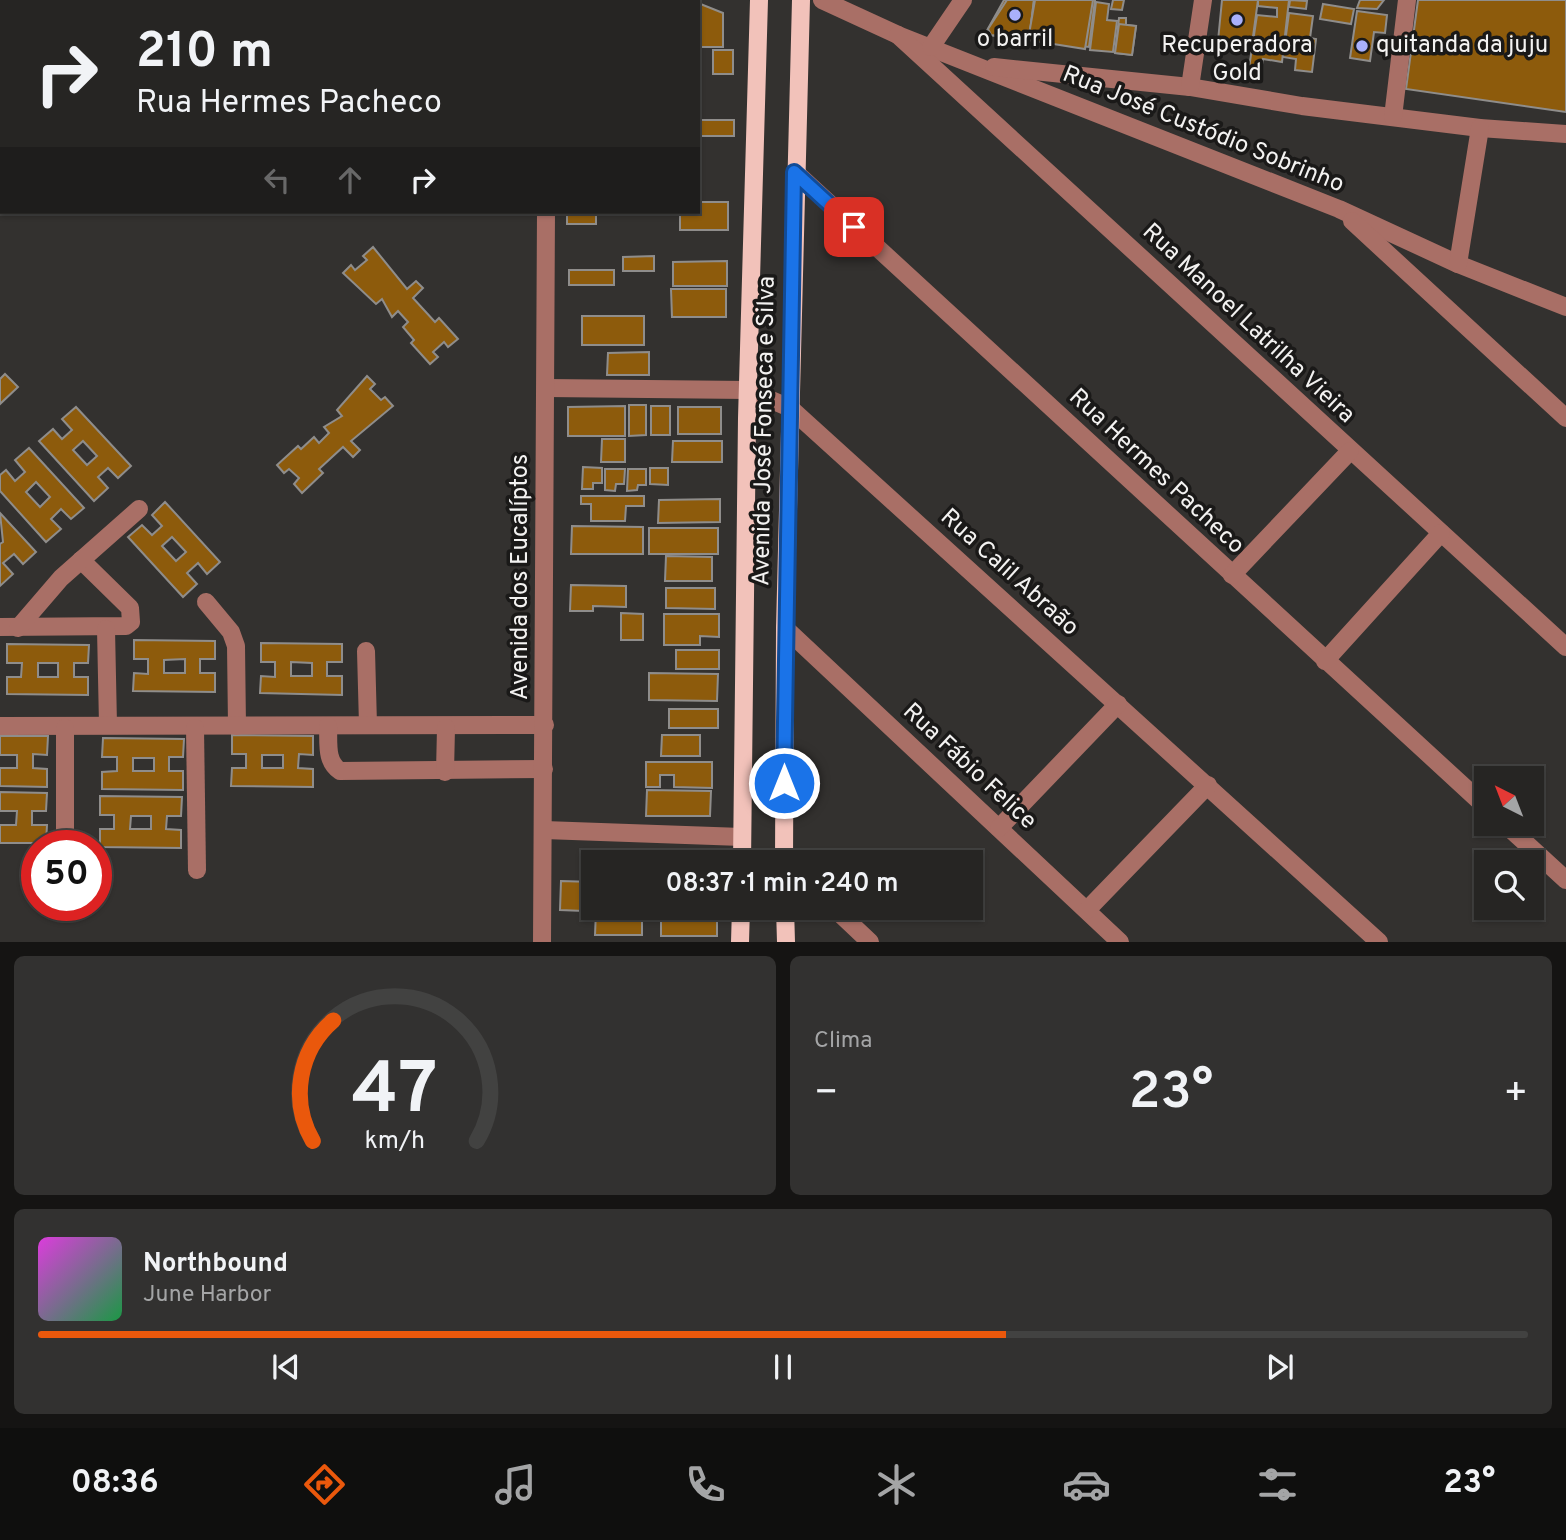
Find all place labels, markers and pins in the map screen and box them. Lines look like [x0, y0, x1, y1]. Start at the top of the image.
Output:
marker: o barril [1007, 7, 1023, 23]
marker: Recuperadora Gold [1229, 12, 1245, 28]
place label: o barril [977, 25, 1053, 55]
place label: Recuperadora Gold [1161, 31, 1313, 89]
place label: quitanda da juju [1376, 31, 1548, 61]
marker: quitanda da juju [1354, 38, 1370, 54]
pin [824, 197, 884, 257]

